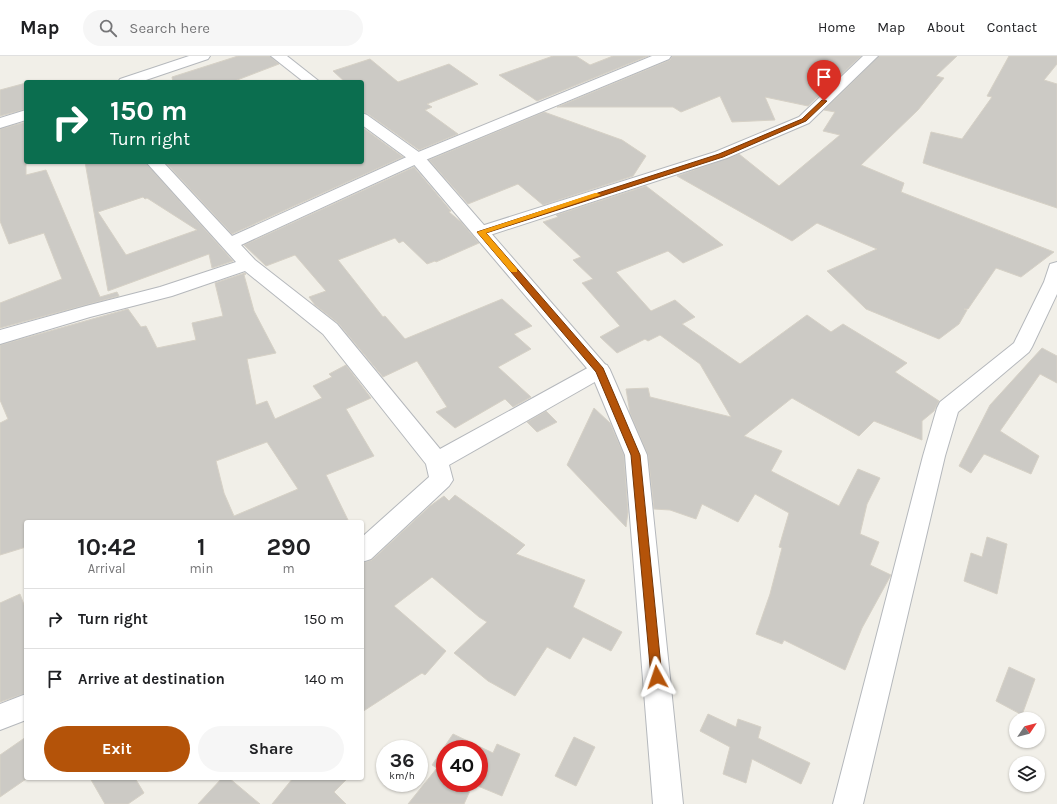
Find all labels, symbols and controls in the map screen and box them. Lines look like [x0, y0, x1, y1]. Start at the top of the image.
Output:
search box [83, 10, 363, 46]
text: Map [20, 17, 59, 39]
icon: search [97, 17, 119, 39]
text: Search here [129, 19, 210, 37]
text: Home [818, 19, 855, 36]
text: Map [877, 19, 905, 36]
text: About [927, 19, 965, 36]
text: Contact [987, 19, 1037, 36]
pin [807, 60, 841, 101]
icon: arrive [813, 66, 835, 88]
text: 150 m [110, 94, 188, 127]
icon: right [44, 96, 96, 148]
text: Turn right [110, 128, 190, 150]
text: 10:42 [77, 533, 136, 561]
text: 1 [197, 533, 206, 561]
text: 290 [266, 533, 311, 561]
text: Arrival [88, 561, 126, 576]
text: min [189, 561, 213, 576]
text: m [283, 561, 295, 576]
icon: right [44, 608, 66, 630]
text: Turn right [78, 610, 148, 628]
text: 150 m [304, 610, 344, 628]
position arrow [636, 656, 678, 698]
icon: arrive [44, 668, 66, 690]
text: Arrive at destination [78, 670, 225, 688]
text: 140 m [304, 670, 344, 688]
north arrow [1009, 712, 1045, 748]
map controls [1009, 712, 1045, 792]
button: Exit [44, 726, 190, 772]
button: Share [198, 726, 344, 772]
speed limit sign: 40 [436, 740, 488, 792]
text: 36 [390, 749, 414, 772]
button: layers [1009, 756, 1045, 792]
text: km/h [389, 770, 415, 782]

